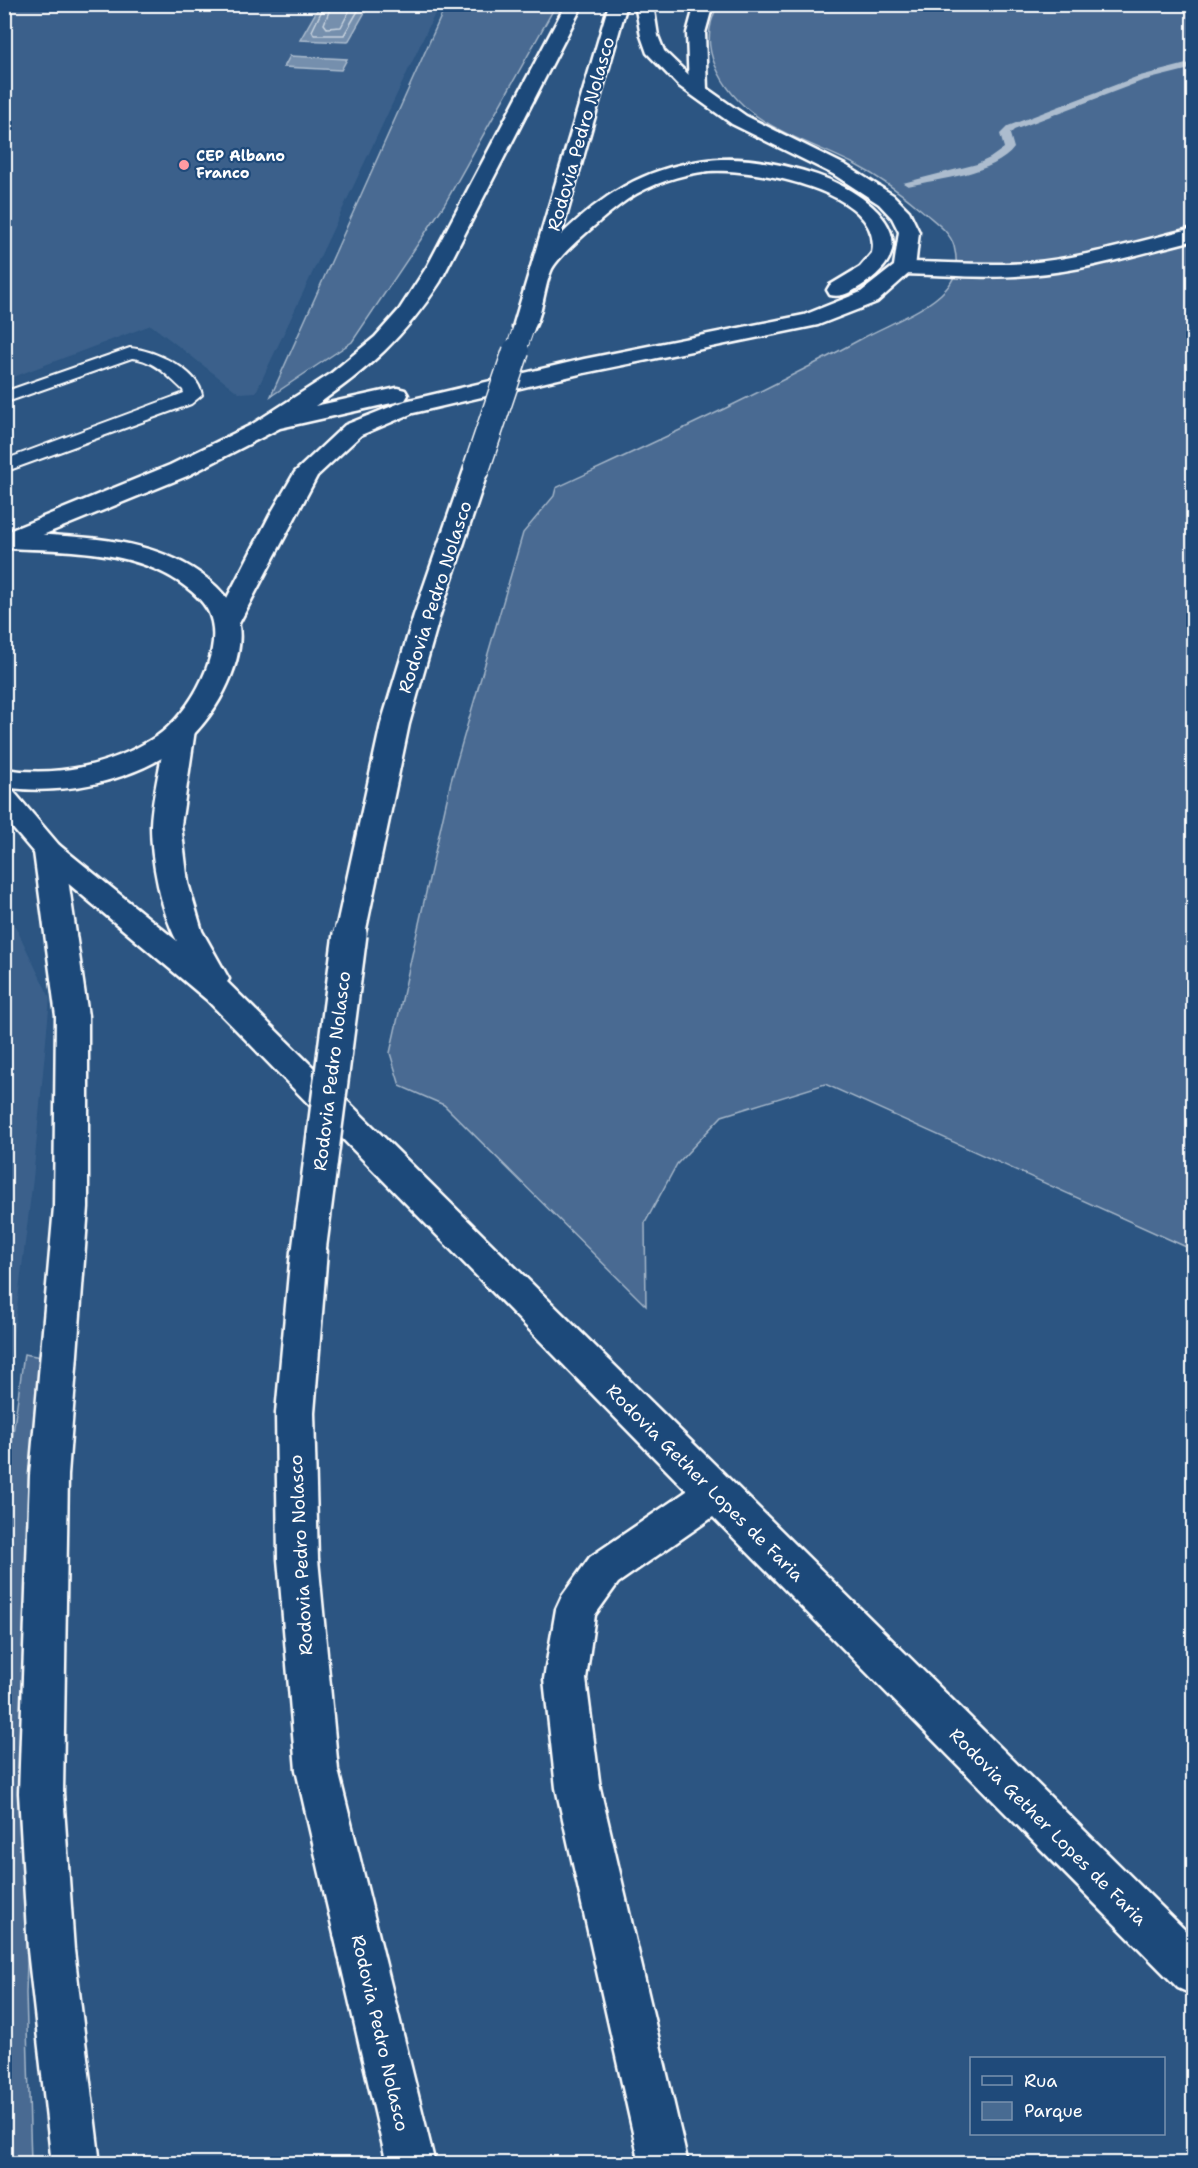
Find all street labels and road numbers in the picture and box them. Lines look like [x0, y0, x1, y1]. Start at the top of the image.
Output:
street label: Rodovia Pedro Nolasco [542, 34, 620, 234]
street label: Rodovia Pedro Nolasco [393, 498, 477, 696]
street label: Rodovia Pedro Nolasco [308, 970, 356, 1172]
street label: Rodovia Gether Lopes de Faria [601, 1379, 809, 1587]
street label: Rodovia Pedro Nolasco [284, 1454, 318, 1656]
street label: Rodovia Gether Lopes de Faria [944, 1723, 1152, 1931]
street label: Rodovia Pedro Nolasco [346, 1932, 414, 2134]

